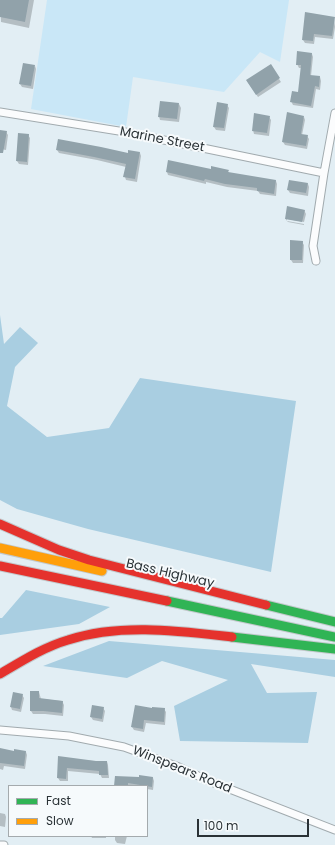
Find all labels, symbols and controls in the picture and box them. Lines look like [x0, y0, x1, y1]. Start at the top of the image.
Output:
street label: Marine Street [118, 124, 206, 156]
street label: Bass Highway [124, 556, 216, 592]
street label: Winspears Road [130, 743, 234, 797]
legend [8, 785, 148, 837]
text: Fast [46, 792, 71, 809]
scale bar [199, 811, 311, 837]
text: Slow [46, 812, 74, 829]
text: 100 m [204, 817, 238, 834]

